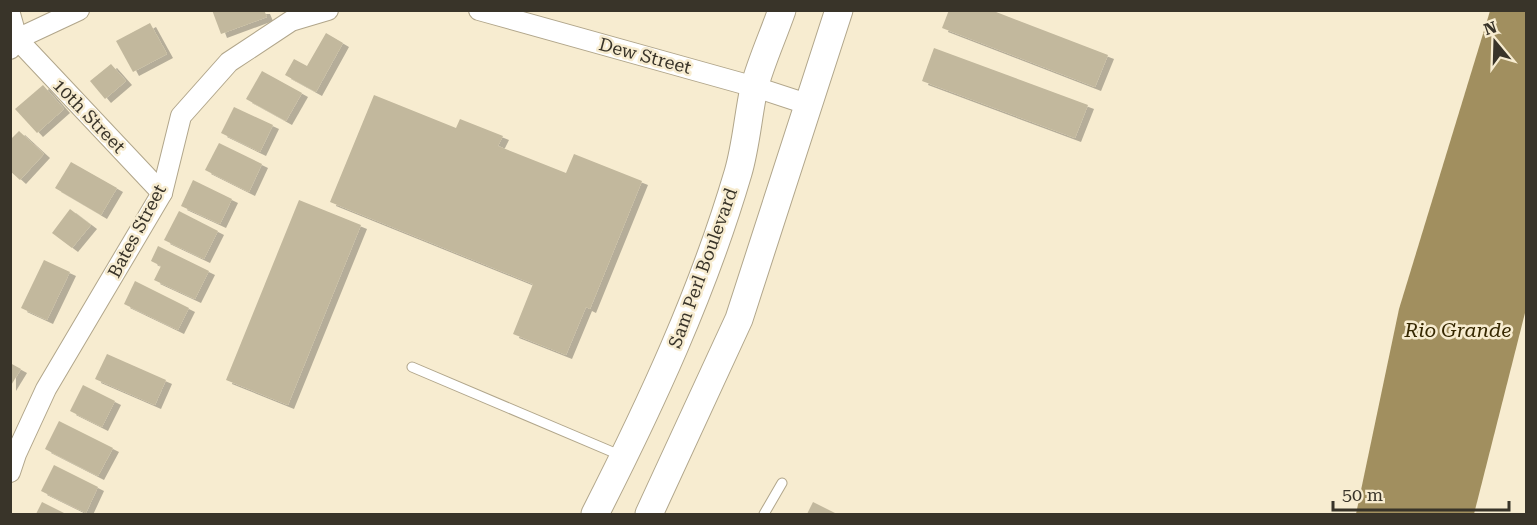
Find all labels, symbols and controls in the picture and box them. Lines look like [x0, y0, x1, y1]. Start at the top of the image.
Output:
north arrow [1465, 12, 1525, 72]
text: N [1481, 17, 1499, 39]
street label: Dew Street [597, 33, 694, 78]
street label: 10th Street [49, 74, 130, 157]
street label: Bates Street [103, 180, 170, 281]
street label: Sam Perl Boulevard [664, 184, 741, 351]
water label: Rio Grande [1404, 318, 1511, 342]
scale bar [1333, 474, 1508, 512]
text: 50 m [1342, 484, 1383, 505]

